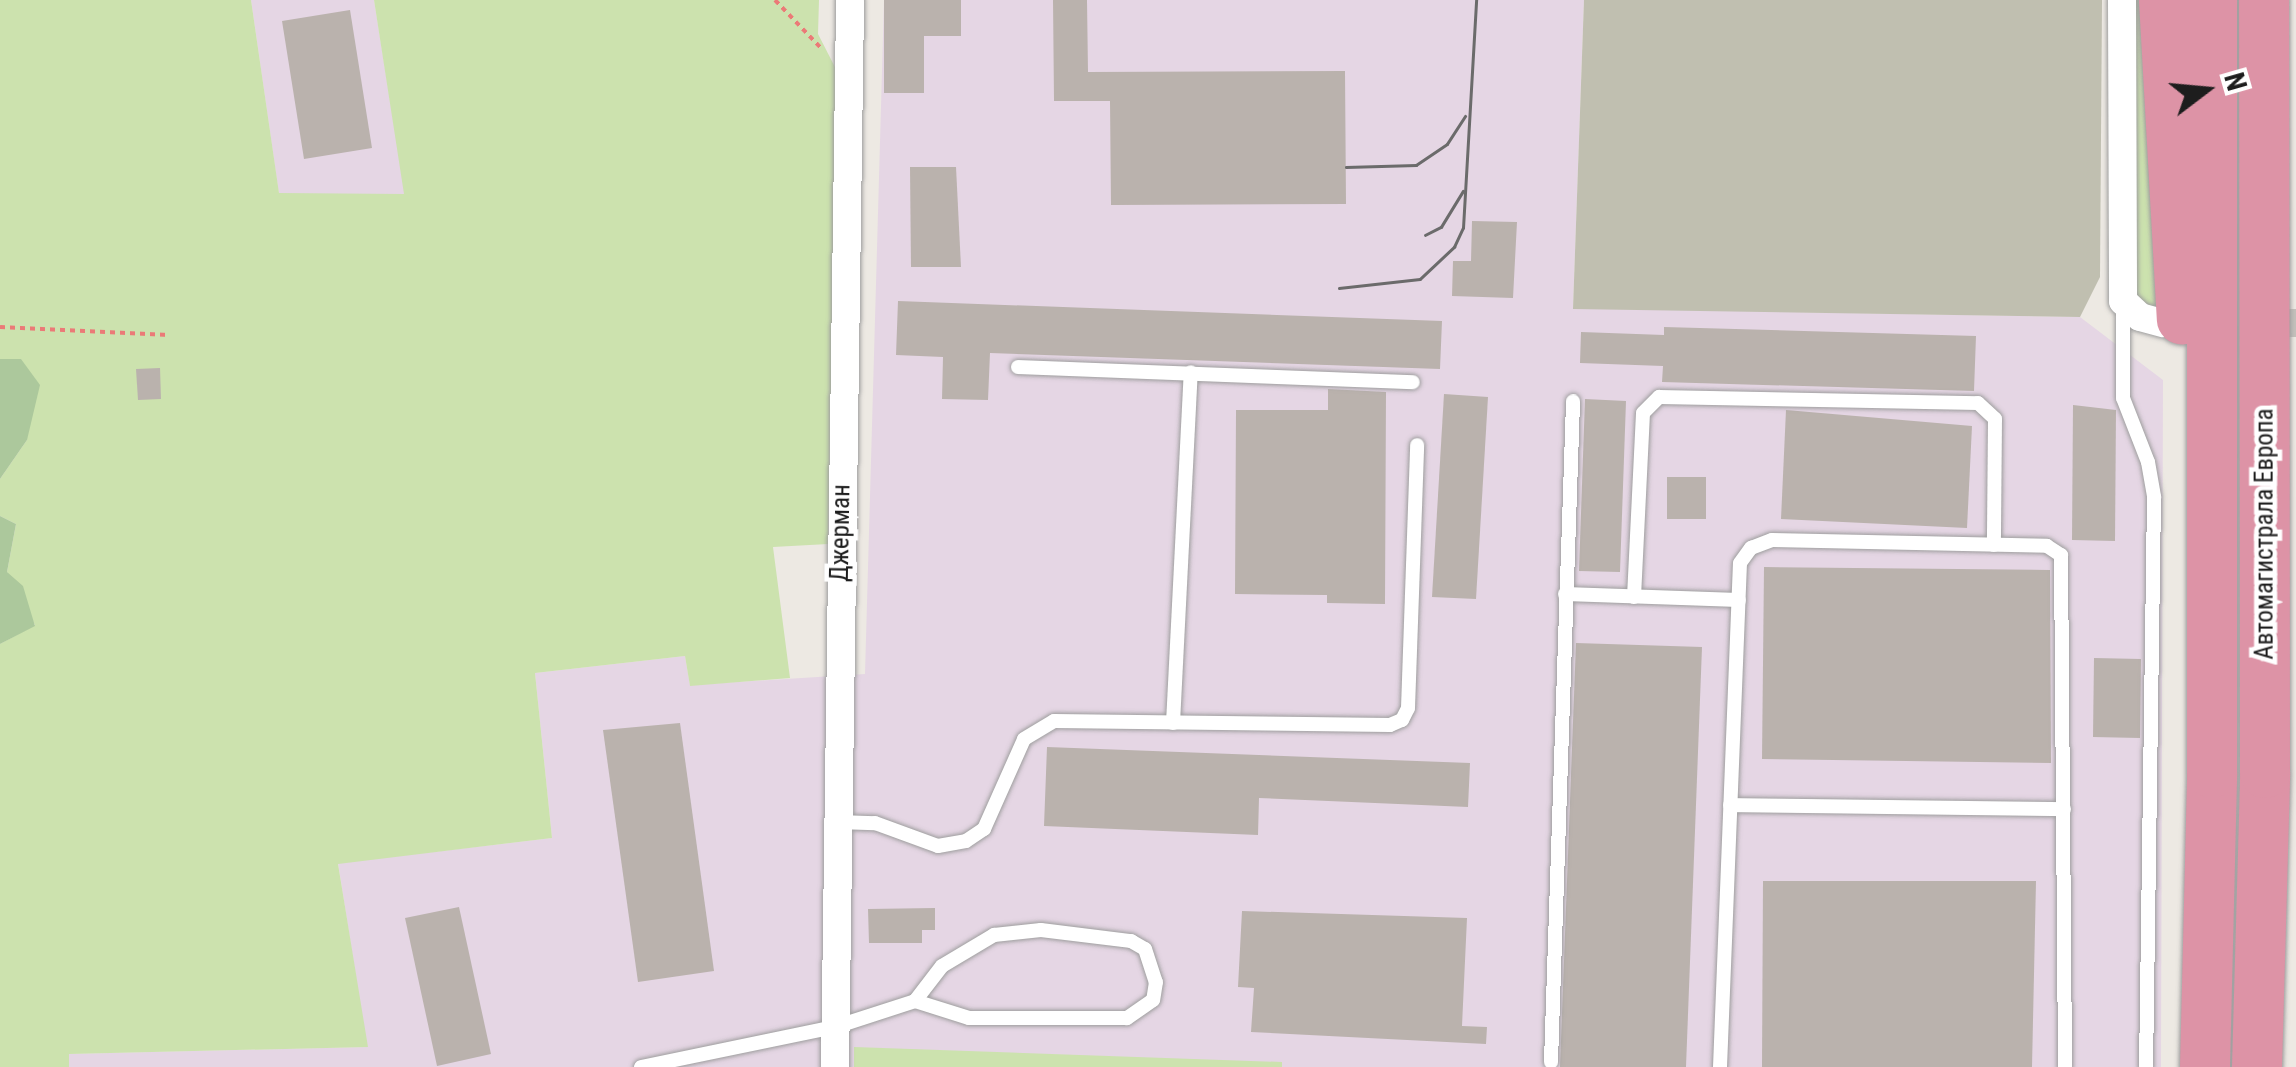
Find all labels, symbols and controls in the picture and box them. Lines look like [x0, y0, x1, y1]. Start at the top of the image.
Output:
north arrow [2156, 40, 2256, 140]
text: N [2217, 69, 2254, 94]
street label: Автомагистрала Европа [2250, 408, 2280, 660]
street label: Джерман [825, 484, 857, 582]

